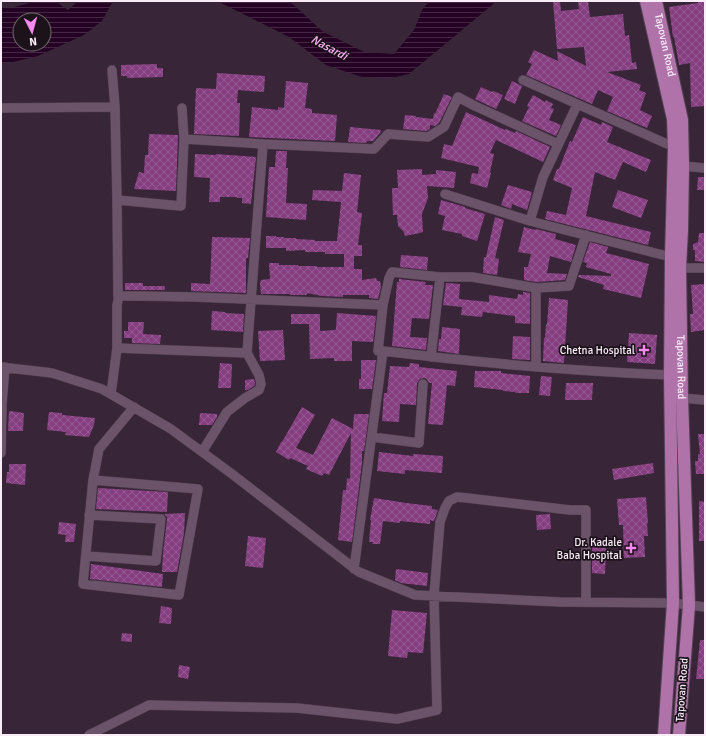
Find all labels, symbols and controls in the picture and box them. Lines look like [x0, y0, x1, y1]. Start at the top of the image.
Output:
north arrow [12, 12, 52, 52]
street label: Tapovan Road [652, 12, 679, 78]
water label: Nasardi [308, 32, 351, 65]
text: N [29, 35, 37, 48]
street label: Tapovan Road [675, 335, 689, 399]
place label: Chetna Hospital [560, 344, 635, 357]
marker: Chetna Hospital [638, 344, 650, 356]
place label: Dr. Kadale Baba Hospital [557, 536, 622, 562]
marker: Dr. Kadale Baba Hospital [625, 542, 637, 554]
street label: Tapovan Road [673, 657, 691, 722]

